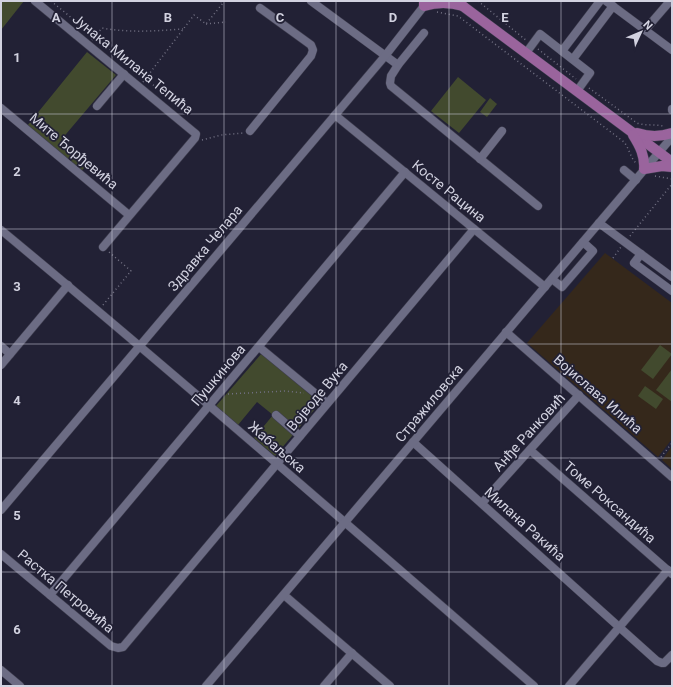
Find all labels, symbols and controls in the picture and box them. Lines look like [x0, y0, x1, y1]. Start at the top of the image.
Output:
text: A [52, 10, 61, 25]
street label: Јунака Милана Тепића [70, 10, 196, 118]
text: B [164, 10, 172, 25]
text: C [276, 10, 285, 25]
text: D [389, 10, 397, 25]
text: E [501, 10, 509, 25]
north arrow [621, 12, 661, 52]
text: N [640, 18, 655, 33]
text: 1 [13, 50, 21, 65]
street label: Мите Ђорђевића [27, 109, 121, 193]
street label: Косте Рацина [409, 157, 489, 225]
text: 2 [13, 164, 21, 179]
street label: Здравка Челара [164, 202, 246, 294]
text: 3 [13, 279, 21, 294]
street label: Пушкинова [188, 341, 248, 409]
street label: Војислава Илића [550, 351, 646, 437]
street label: Војводе Вука [283, 358, 351, 434]
street label: Стражиловска [392, 361, 466, 445]
street label: Анђе Ранковић [490, 390, 568, 474]
text: 4 [13, 393, 21, 408]
street label: Жабаљска [245, 418, 309, 476]
street label: Томе Роксандића [561, 458, 659, 546]
street label: Милана Ракића [481, 484, 569, 564]
text: 5 [13, 508, 21, 523]
street label: Растка Петровића [15, 546, 117, 636]
text: 6 [13, 622, 21, 637]

